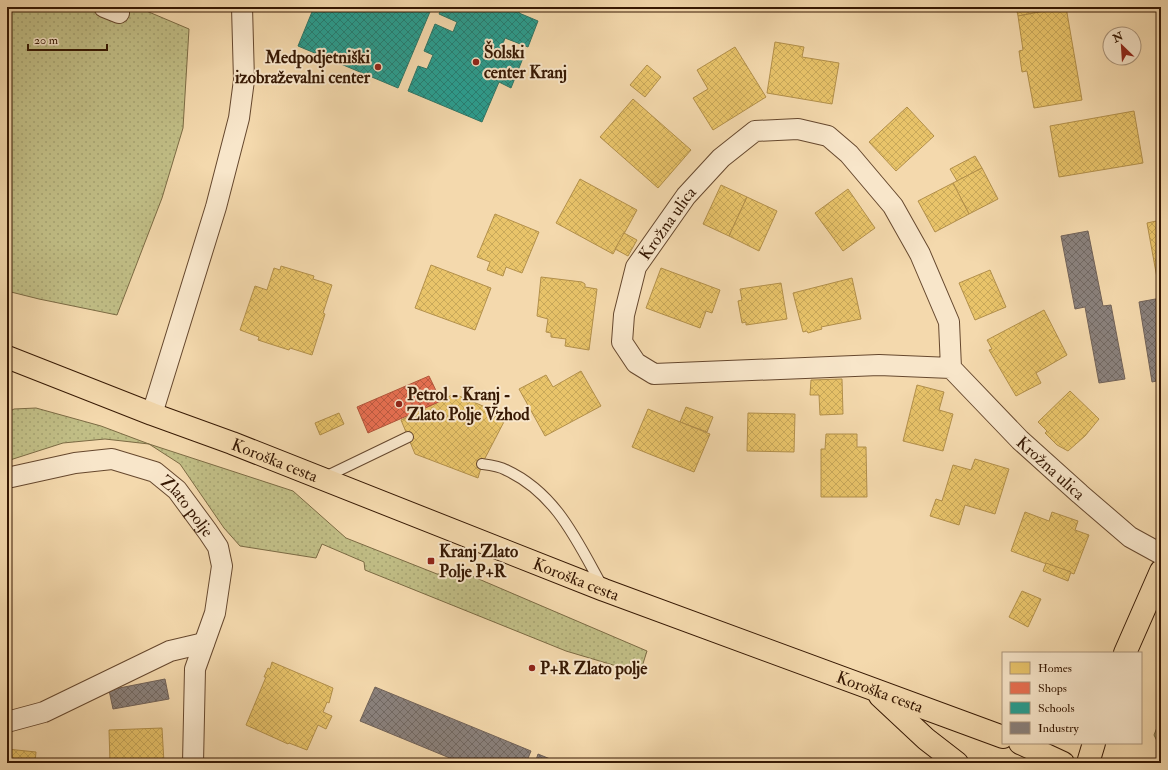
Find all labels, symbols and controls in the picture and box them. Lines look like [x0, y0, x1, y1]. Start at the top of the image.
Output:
scale bar [28, 26, 107, 52]
north arrow [1102, 26, 1142, 66]
text: N [1110, 29, 1126, 46]
text: 20 m [34, 33, 59, 48]
place label: Šolski center Kranj [484, 40, 567, 84]
place label: Medpodjetniški izobraževalni center [234, 47, 371, 88]
marker: Šolski center Kranj [471, 57, 481, 67]
marker: Medpodjetniški izobraževalni center [373, 62, 383, 72]
street label: Krožna ulica [634, 181, 701, 264]
place label: Petrol - Kranj - Zlato Polje Vzhod [407, 384, 530, 426]
marker: Petrol - Kranj - Zlato Polje Vzhod [394, 399, 404, 409]
street label: Krožna ulica [1012, 432, 1090, 505]
street label: Koroška cesta [229, 434, 322, 487]
street label: Zlato polje [156, 471, 218, 541]
place label: Kranj Zlato Polje P+R [439, 541, 518, 583]
street label: Koroška cesta [530, 553, 623, 606]
marker: Kranj Zlato Polje P+R [426, 556, 436, 566]
legend [1002, 652, 1142, 744]
place label: P+R Zlato polje [540, 658, 648, 680]
text: Homes [1038, 661, 1072, 676]
marker: P+R Zlato polje [527, 663, 537, 673]
street label: Koroška cesta [833, 667, 927, 718]
text: Shops [1038, 681, 1067, 696]
text: Schools [1038, 701, 1075, 716]
text: Industry [1038, 721, 1080, 736]

